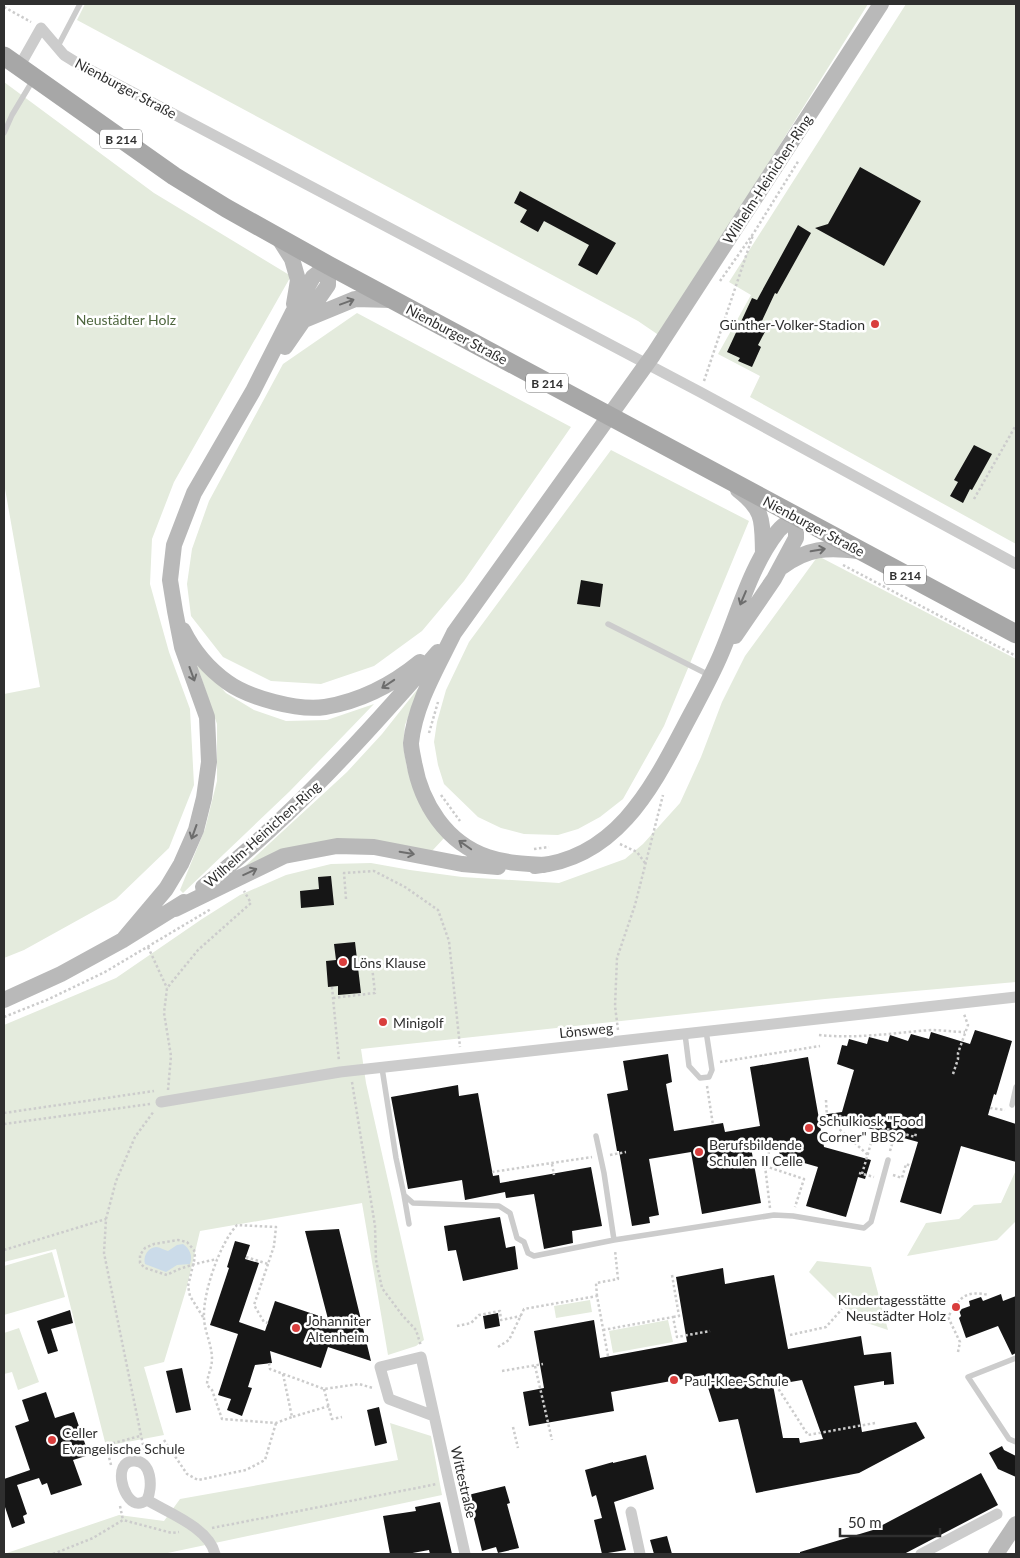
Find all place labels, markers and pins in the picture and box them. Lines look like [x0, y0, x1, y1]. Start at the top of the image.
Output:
place label: Günther-Volker-Stadion [720, 316, 865, 333]
marker: Günther-Volker-Stadion [869, 318, 881, 330]
place label: Löns Klause [353, 954, 426, 971]
marker: Löns Klause [337, 956, 349, 968]
place label: Minigolf [393, 1014, 444, 1031]
marker: Minigolf [377, 1016, 389, 1028]
place label: Schulkiosk "Food Corner" BBS2 [819, 1112, 924, 1145]
marker: Schulkiosk "Food Corner" BBS2 [803, 1122, 815, 1134]
place label: Berufsbildende Schulen II Celle [709, 1136, 803, 1169]
marker: Berufsbildende Schulen II Celle [693, 1146, 705, 1158]
place label: Kindertagesstätte Neustädter Holz [838, 1291, 946, 1324]
marker: Kindertagesstätte Neustädter Holz [950, 1301, 962, 1313]
place label: Johanniter Altenheim [306, 1312, 371, 1345]
marker: Johanniter Altenheim [290, 1322, 302, 1334]
place label: Paul-Klee-Schule [684, 1372, 789, 1389]
marker: Paul-Klee-Schule [668, 1374, 680, 1386]
place label: Celler Evangelische Schule [62, 1424, 185, 1457]
marker: Celler Evangelische Schule [46, 1434, 58, 1446]

